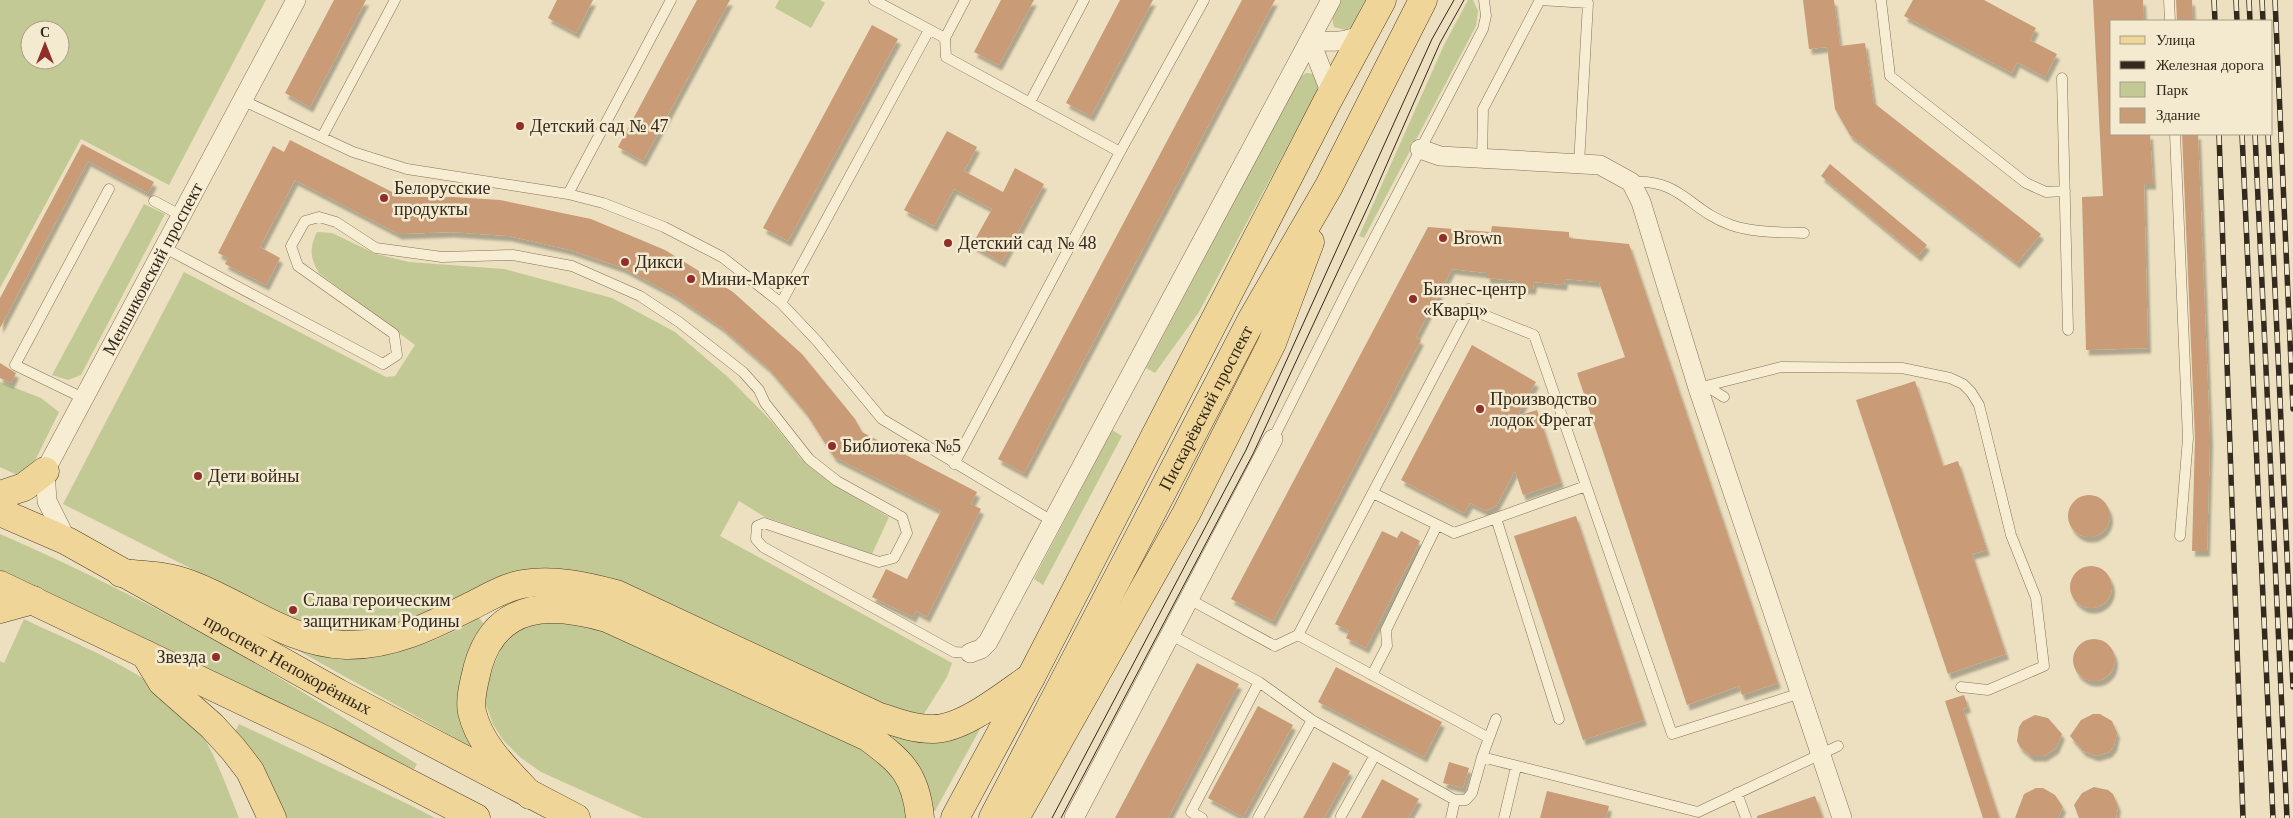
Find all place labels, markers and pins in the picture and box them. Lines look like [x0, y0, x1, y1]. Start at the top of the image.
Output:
place label: Детский сад № 47 [530, 116, 669, 136]
marker: Детский сад № 47 [514, 120, 526, 132]
place label: Белорусские продукты [394, 178, 490, 219]
marker: Белорусские продукты [378, 192, 390, 204]
place label: Brown [1453, 228, 1502, 248]
marker: Brown [1437, 232, 1449, 244]
place label: Детский сад № 48 [958, 233, 1097, 253]
marker: Детский сад № 48 [942, 237, 954, 249]
place label: Дикси [635, 252, 683, 272]
marker: Дикси [619, 256, 631, 268]
place label: Мини-Маркет [701, 269, 809, 289]
marker: Мини-Маркет [685, 273, 697, 285]
place label: Бизнес-центр «Кварц» [1423, 279, 1526, 320]
marker: Бизнес-центр «Кварц» [1407, 293, 1419, 305]
place label: Производство лодок Фрегат [1490, 389, 1597, 430]
marker: Производство лодок Фрегат [1474, 403, 1486, 415]
place label: Библиотека №5 [842, 436, 961, 456]
marker: Библиотека №5 [826, 440, 838, 452]
place label: Дети войны [208, 466, 299, 486]
marker: Дети войны [192, 470, 204, 482]
place label: Слава героическим защитникам Родины [303, 590, 460, 631]
marker: Слава героическим защитникам Родины [287, 604, 299, 616]
place label: Звезда [156, 647, 206, 667]
marker: Звезда [210, 651, 222, 663]

